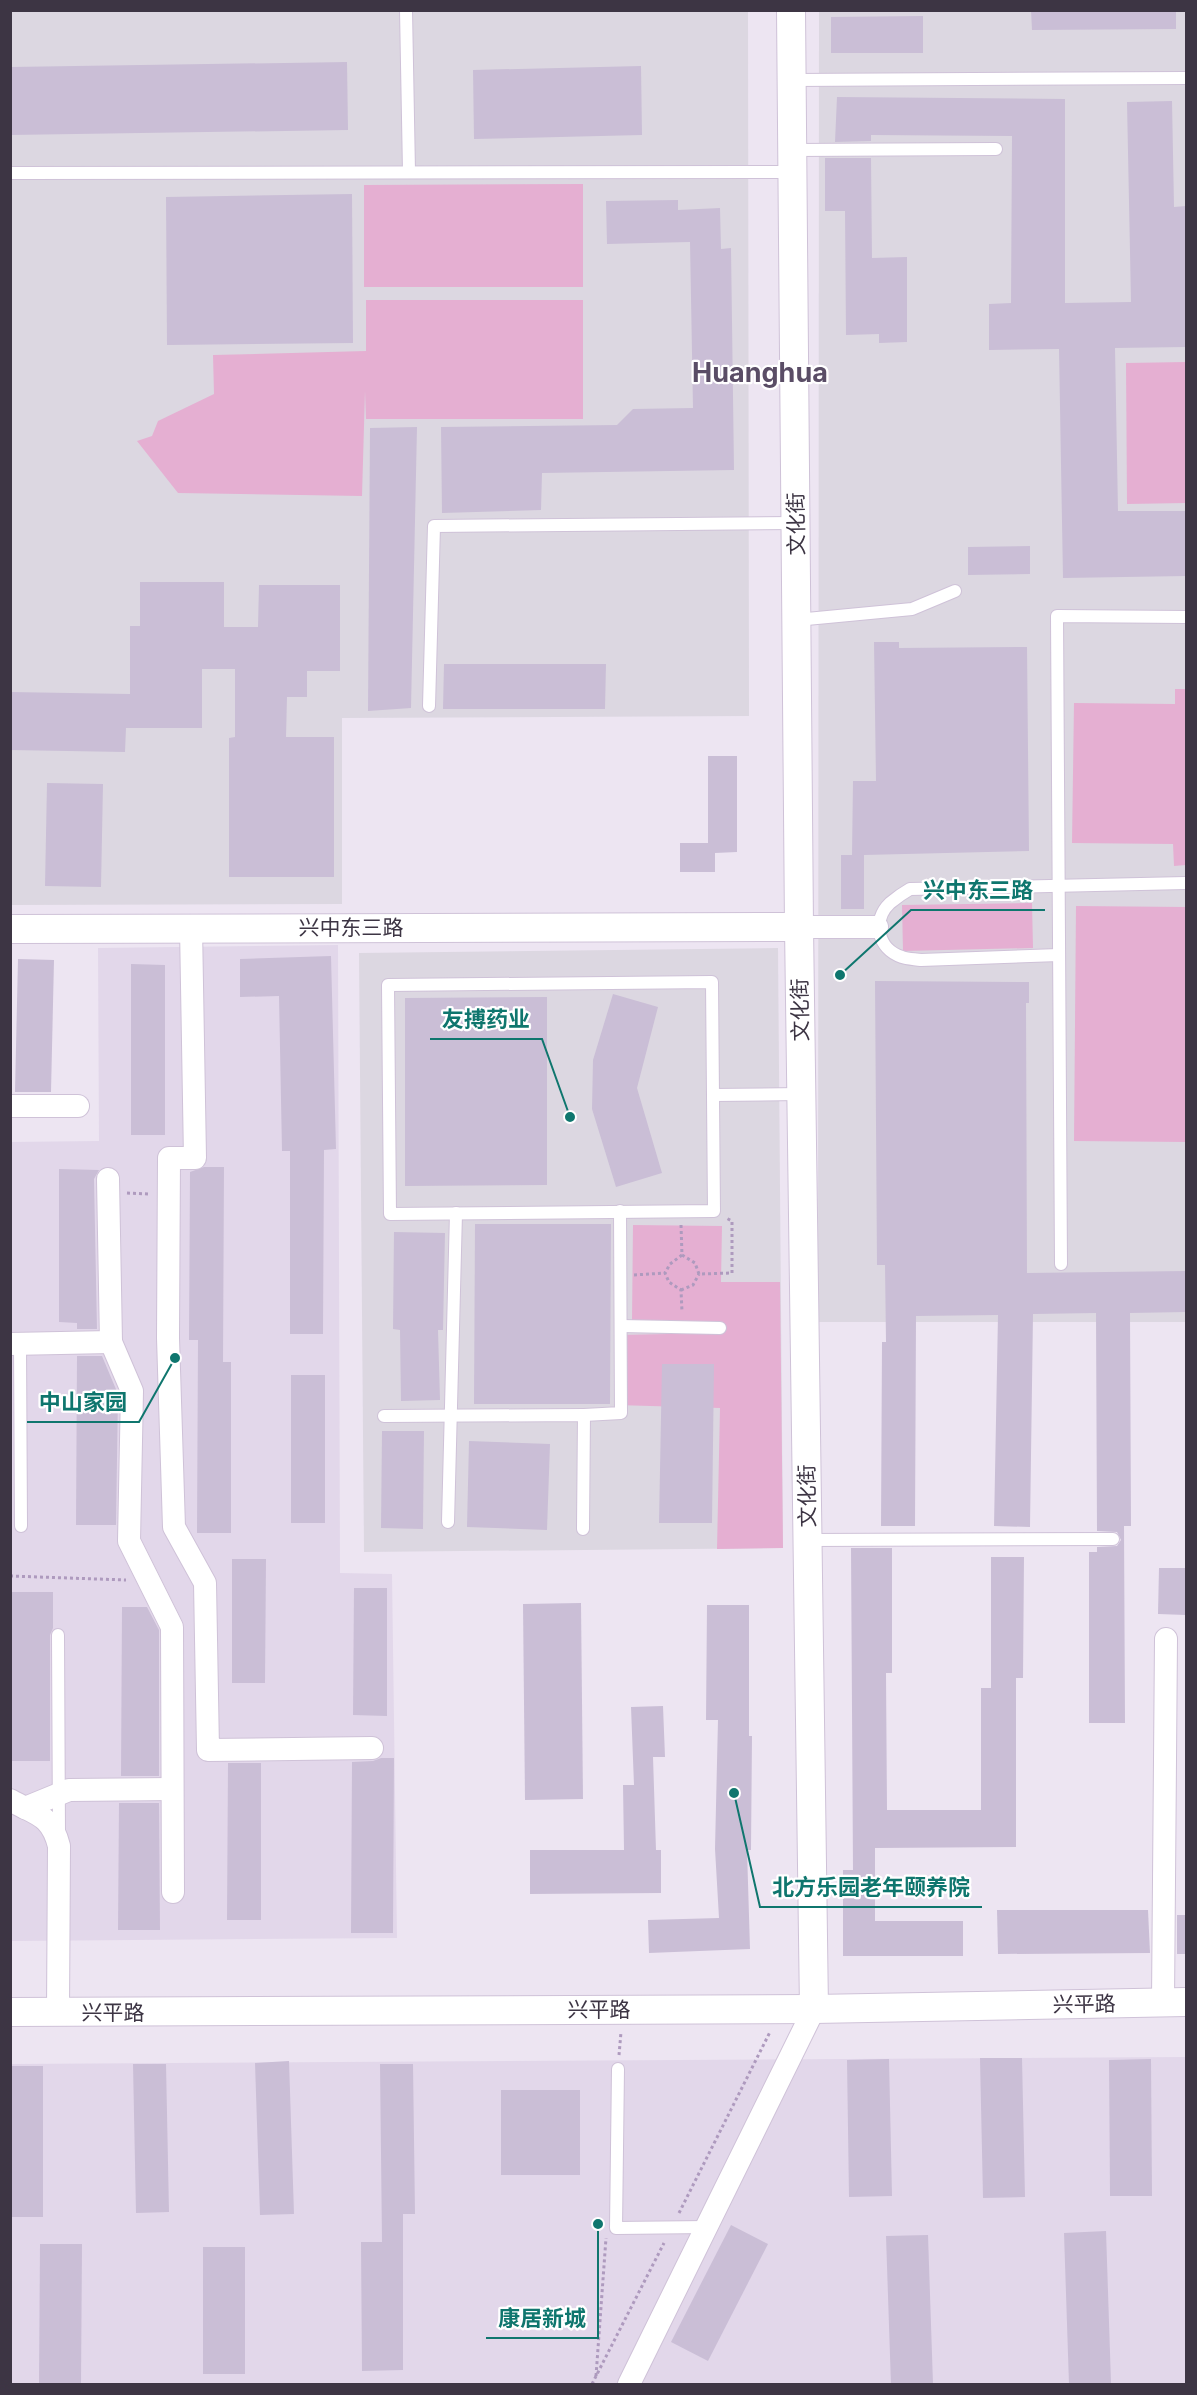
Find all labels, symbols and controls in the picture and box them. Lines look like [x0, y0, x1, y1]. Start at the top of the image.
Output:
district label: Huanghua [692, 356, 828, 389]
street label: 文化街 [783, 492, 809, 556]
callout: 兴中东三路 [911, 870, 1045, 910]
text: 兴中东三路 [923, 877, 1033, 903]
street label: 兴中东三路 [299, 915, 404, 940]
street label: 文化街 [787, 978, 813, 1042]
callout: 友搏药业 [430, 999, 542, 1039]
text: 友搏药业 [442, 1006, 530, 1032]
callout: 中山家园 [27, 1382, 139, 1422]
text: 中山家园 [39, 1389, 127, 1415]
street label: 文化街 [794, 1464, 820, 1528]
callout: 北方乐园老年颐养院 [760, 1867, 982, 1907]
text: 北方乐园老年颐养院 [772, 1874, 970, 1900]
street label: 兴平路 [1052, 1991, 1116, 2017]
street label: 兴平路 [568, 1997, 631, 2022]
street label: 兴平路 [82, 2000, 145, 2025]
callout: 康居新城 [486, 2298, 598, 2338]
text: 康居新城 [498, 2305, 586, 2331]

